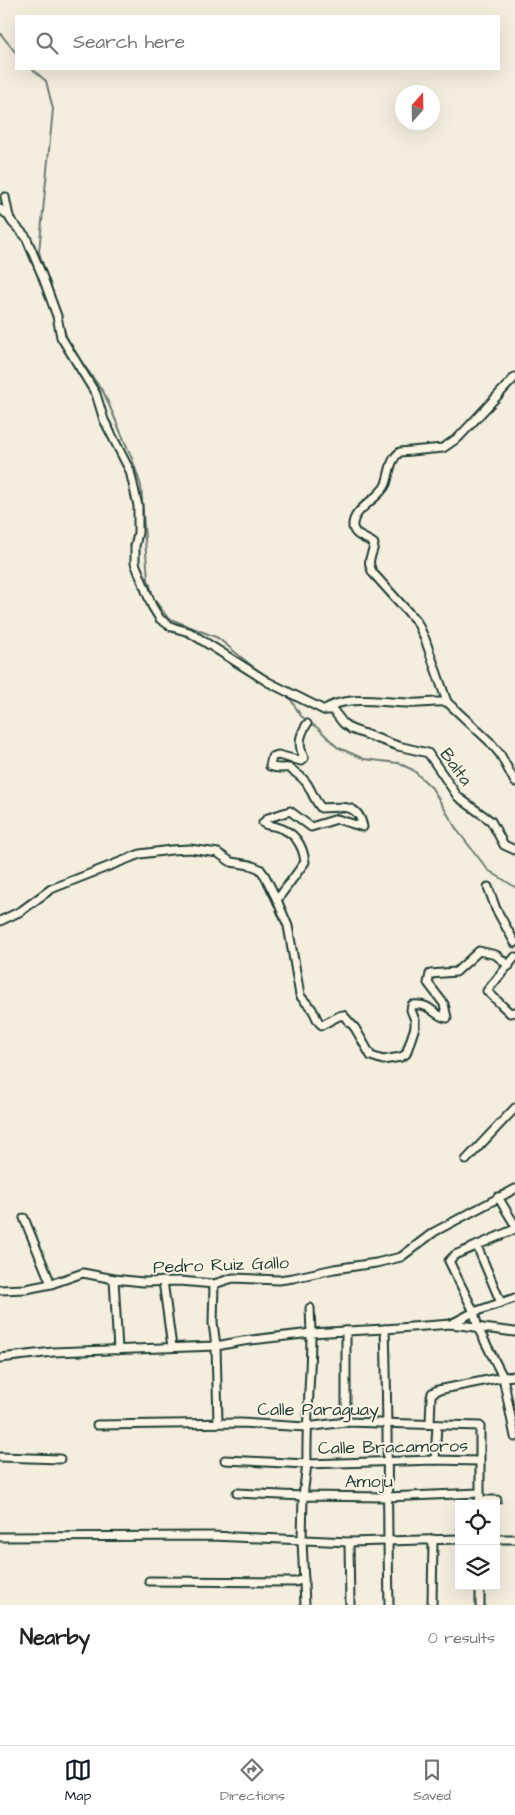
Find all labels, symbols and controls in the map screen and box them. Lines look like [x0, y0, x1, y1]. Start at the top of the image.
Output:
search box [15, 15, 500, 70]
icon: search [33, 29, 61, 57]
text: Search here [73, 29, 185, 56]
north arrow [395, 85, 440, 130]
street label: Balta [434, 743, 478, 791]
street label: Pedro Ruiz Gallo [153, 1250, 289, 1280]
street label: Calle Paraguay [257, 1397, 379, 1423]
street label: Calle Bracamoros [318, 1433, 468, 1461]
street label: Amoju [345, 1469, 393, 1494]
map controls [455, 1500, 500, 1590]
button: locate [455, 1500, 500, 1545]
button: layers [455, 1545, 500, 1590]
text: Nearby [20, 1623, 90, 1652]
text: 0 results [428, 1627, 495, 1649]
tab: Map [64, 1756, 92, 1806]
tab: Directions [220, 1756, 285, 1806]
tab: Saved [413, 1756, 451, 1806]

